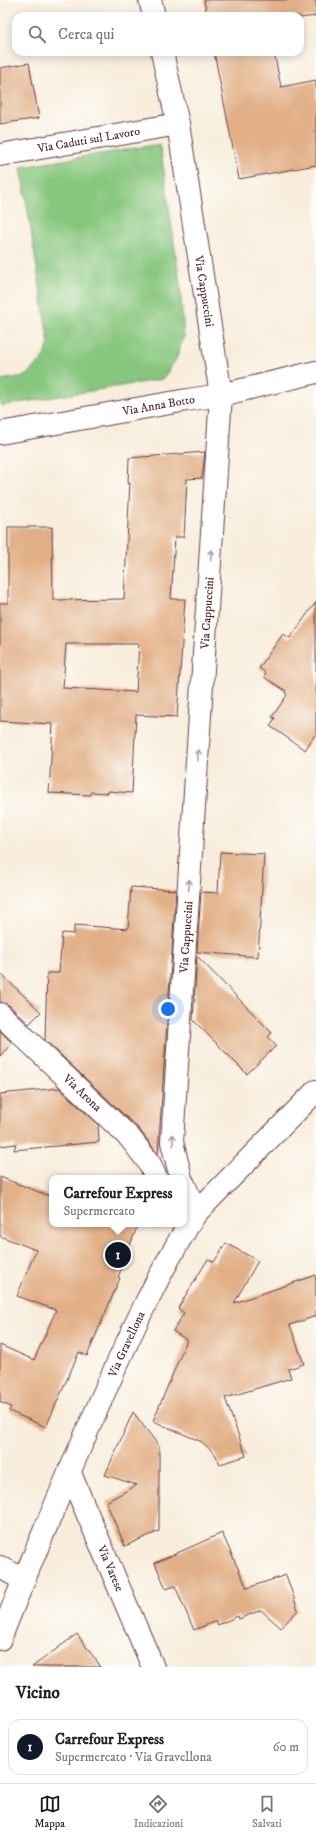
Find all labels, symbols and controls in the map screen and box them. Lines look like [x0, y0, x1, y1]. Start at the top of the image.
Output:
search box [12, 12, 304, 56]
icon: search [26, 23, 48, 45]
text: Cerca qui [58, 25, 114, 44]
street label: Via Caduti sul Lavoro [35, 124, 141, 157]
street label: Via Cappuccini [191, 253, 217, 328]
street label: Via Anna Botto [120, 392, 196, 419]
one-way arrow [207, 549, 214, 562]
street label: Via Cappuccini [197, 577, 217, 650]
one-way arrow [194, 749, 201, 762]
one-way arrow [186, 879, 193, 892]
street label: Via Cappuccini [176, 901, 196, 974]
your location [158, 999, 178, 1019]
street label: Via Arona [59, 1070, 105, 1116]
one-way arrow [170, 1134, 177, 1147]
popup [49, 1175, 187, 1227]
text: Carrefour Express [63, 1184, 173, 1203]
text: Supermercato [63, 1203, 135, 1219]
pin: 1 [105, 1240, 131, 1270]
street label: Via Gravellona [105, 1308, 149, 1381]
street label: Via Varese [93, 1542, 127, 1594]
text: Vicino [16, 1682, 60, 1704]
text: Carrefour Express [55, 1730, 164, 1749]
text: 1 [28, 1739, 32, 1755]
text: 60 m [273, 1739, 299, 1755]
text: Supermercato · Via Gravellona [55, 1749, 212, 1765]
tab: Mappa [34, 1793, 65, 1831]
tab: Indicazioni [134, 1793, 183, 1831]
tab: Salvati [252, 1793, 282, 1831]

